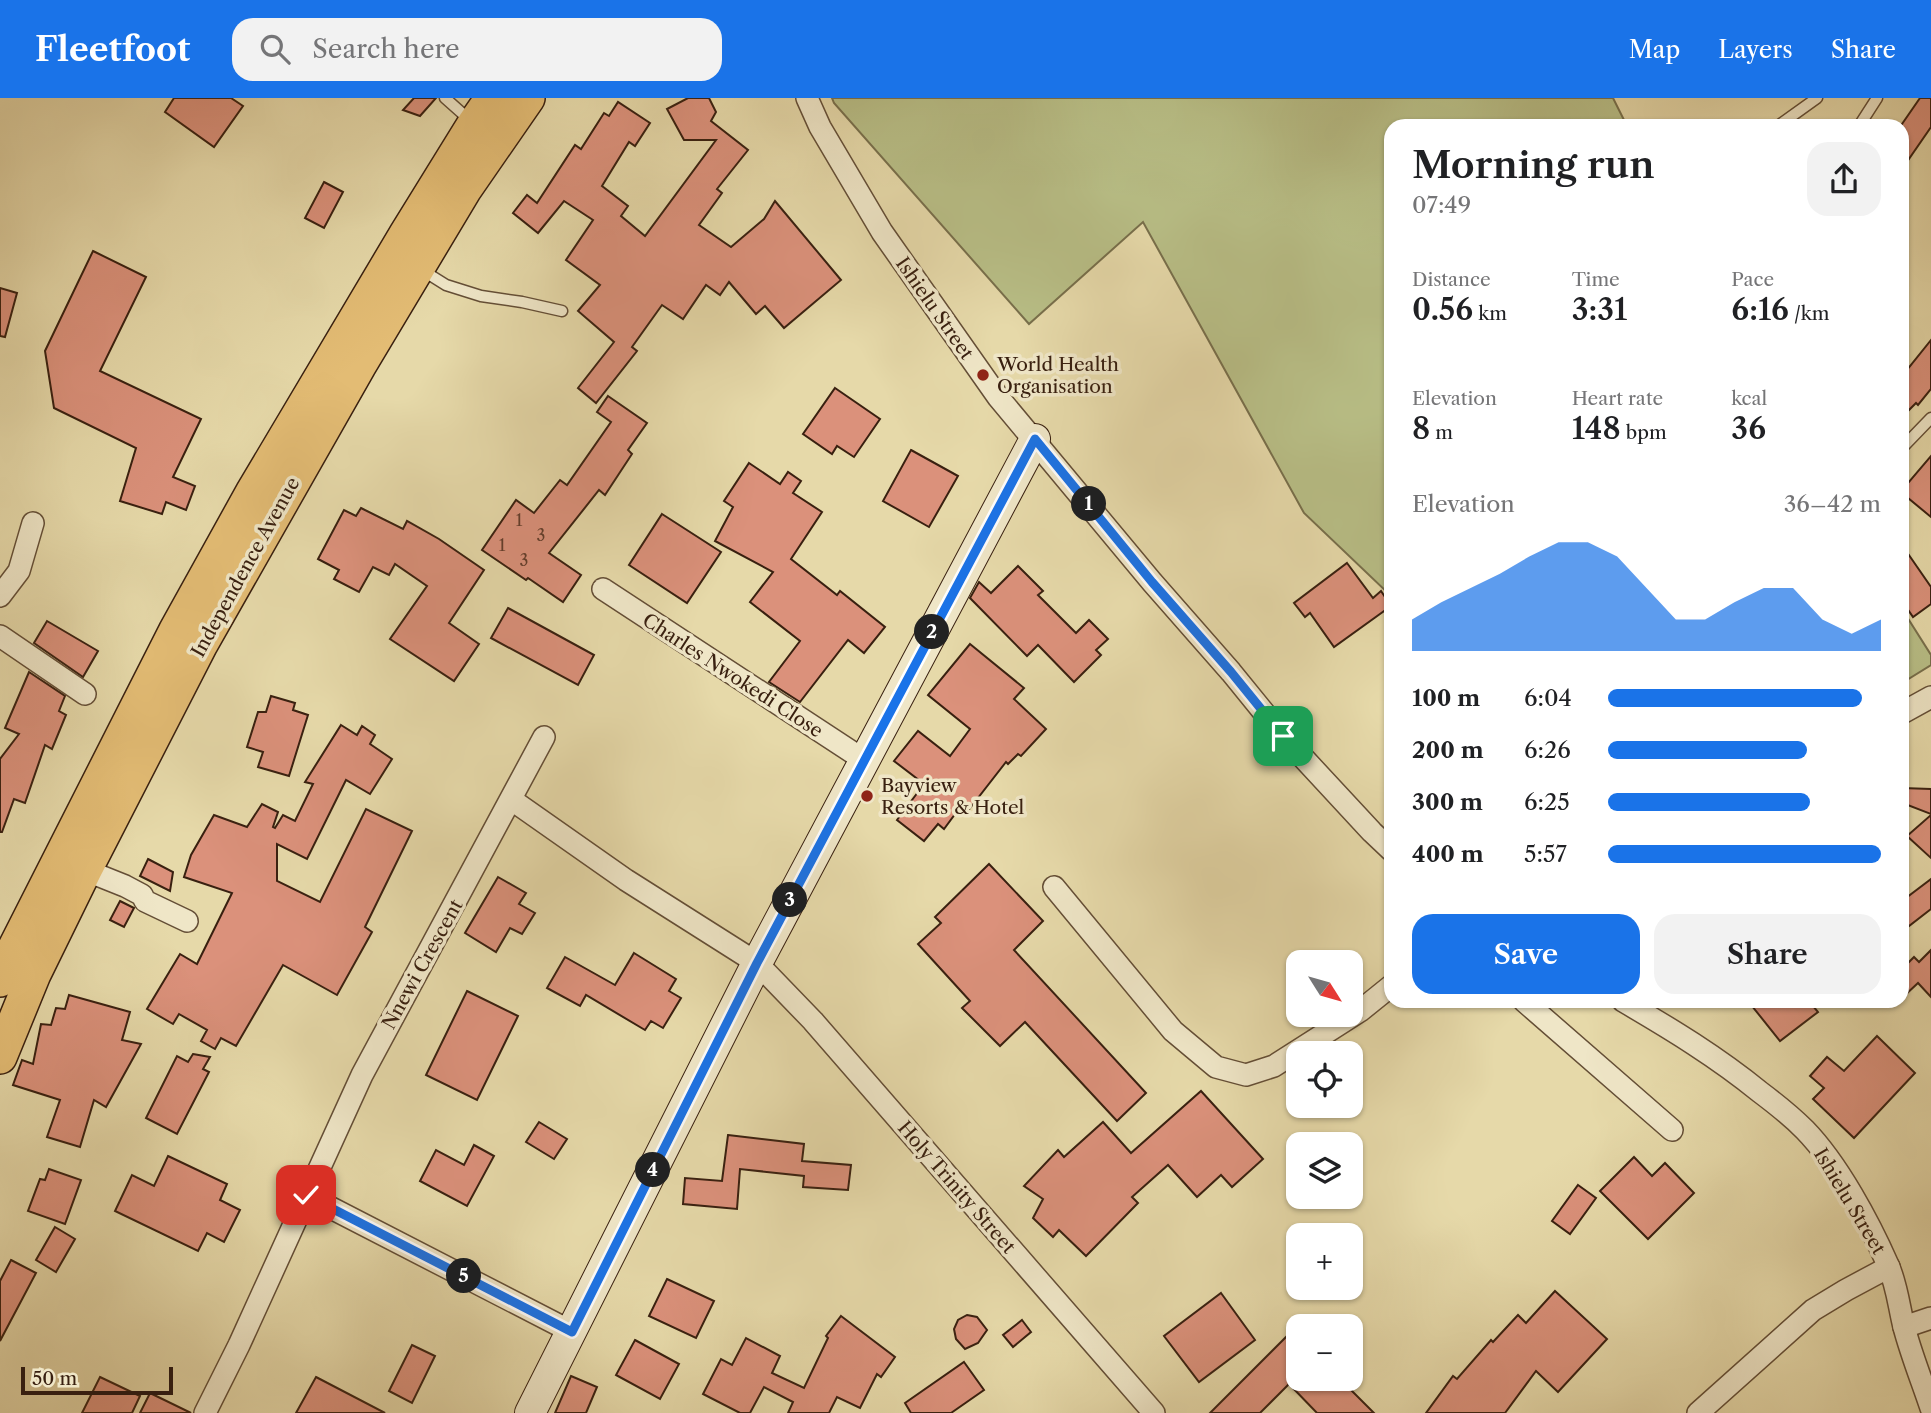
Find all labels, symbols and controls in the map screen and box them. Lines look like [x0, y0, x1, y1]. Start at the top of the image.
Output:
search box [232, 18, 722, 81]
text: Fleetfoot [35, 29, 190, 70]
icon: search [256, 30, 294, 68]
text: Search here [312, 33, 460, 65]
text: Map [1629, 35, 1680, 64]
text: Layers [1718, 35, 1793, 64]
text: Share [1831, 35, 1896, 64]
text: Morning run [1412, 141, 1655, 188]
button: share [1807, 142, 1881, 216]
text: 07:49 [1412, 191, 1471, 219]
street label: Ishielu Street [891, 253, 979, 364]
text: Distance [1412, 268, 1491, 291]
text: Time [1572, 268, 1620, 291]
text: Pace [1731, 268, 1774, 291]
text: 0.56 [1412, 291, 1473, 328]
text: 3:31 [1572, 291, 1627, 328]
text: 6:16 [1731, 291, 1789, 328]
text: km [1473, 302, 1507, 325]
text: /km [1789, 302, 1829, 325]
place label: World Health Organisation [996, 353, 1119, 398]
marker: World Health Organisation [975, 367, 991, 383]
text: Elevation [1412, 387, 1497, 410]
text: Heart rate [1572, 387, 1663, 410]
text: kcal [1731, 387, 1767, 410]
text: 8 [1412, 410, 1430, 447]
text: 148 [1572, 410, 1621, 447]
text: 36 [1731, 410, 1766, 447]
text: m [1430, 421, 1453, 444]
text: bpm [1621, 421, 1667, 444]
street label: Independence Avenue [186, 473, 304, 661]
pin: 1 [1072, 486, 1106, 522]
text: Elevation [1412, 490, 1515, 518]
text: 36–42 m [1784, 490, 1881, 518]
text: 1 [1084, 492, 1093, 515]
house number: 1 [516, 510, 523, 530]
house number: 3 [537, 525, 545, 545]
house number: 1 [499, 535, 506, 555]
house number: 3 [520, 550, 528, 570]
street label: Charles Nwokedi Close [638, 608, 827, 742]
pin: 2 [914, 614, 950, 650]
text: 2 [926, 620, 937, 643]
text: 100 m [1412, 684, 1480, 712]
text: 6:04 [1524, 684, 1572, 712]
pin [1253, 706, 1313, 766]
icon: arrive [1264, 717, 1302, 755]
text: 200 m [1412, 736, 1484, 764]
text: 6:26 [1524, 736, 1571, 764]
place label: Bayview Resorts & Hotel [881, 774, 1025, 819]
marker: Bayview Resorts & Hotel [859, 788, 875, 804]
text: 300 m [1412, 788, 1483, 816]
text: 6:25 [1524, 788, 1570, 816]
text: 400 m [1412, 840, 1484, 868]
text: 5:57 [1524, 840, 1567, 868]
pin: 3 [772, 882, 808, 918]
text: 3 [784, 888, 795, 911]
street label: Nnewi Crescent [377, 895, 468, 1033]
button: Save [1412, 914, 1640, 994]
button: Share [1654, 914, 1881, 994]
north arrow [1286, 950, 1363, 1027]
map controls [1286, 950, 1363, 1391]
button: locate [1286, 1041, 1363, 1118]
street label: Holy Trinity Street [893, 1117, 1020, 1258]
button: layers [1286, 1132, 1363, 1209]
street label: Ishielu Street [1809, 1144, 1890, 1259]
pin: 4 [636, 1152, 670, 1188]
text: 4 [647, 1158, 658, 1181]
pin [276, 1165, 336, 1225]
icon: check [287, 1176, 325, 1214]
button: + [1286, 1223, 1363, 1300]
pin: 5 [447, 1258, 482, 1294]
text: 5 [458, 1264, 469, 1287]
button: − [1286, 1314, 1363, 1391]
scale bar [21, 1364, 173, 1396]
text: 50 m [32, 1367, 77, 1390]

